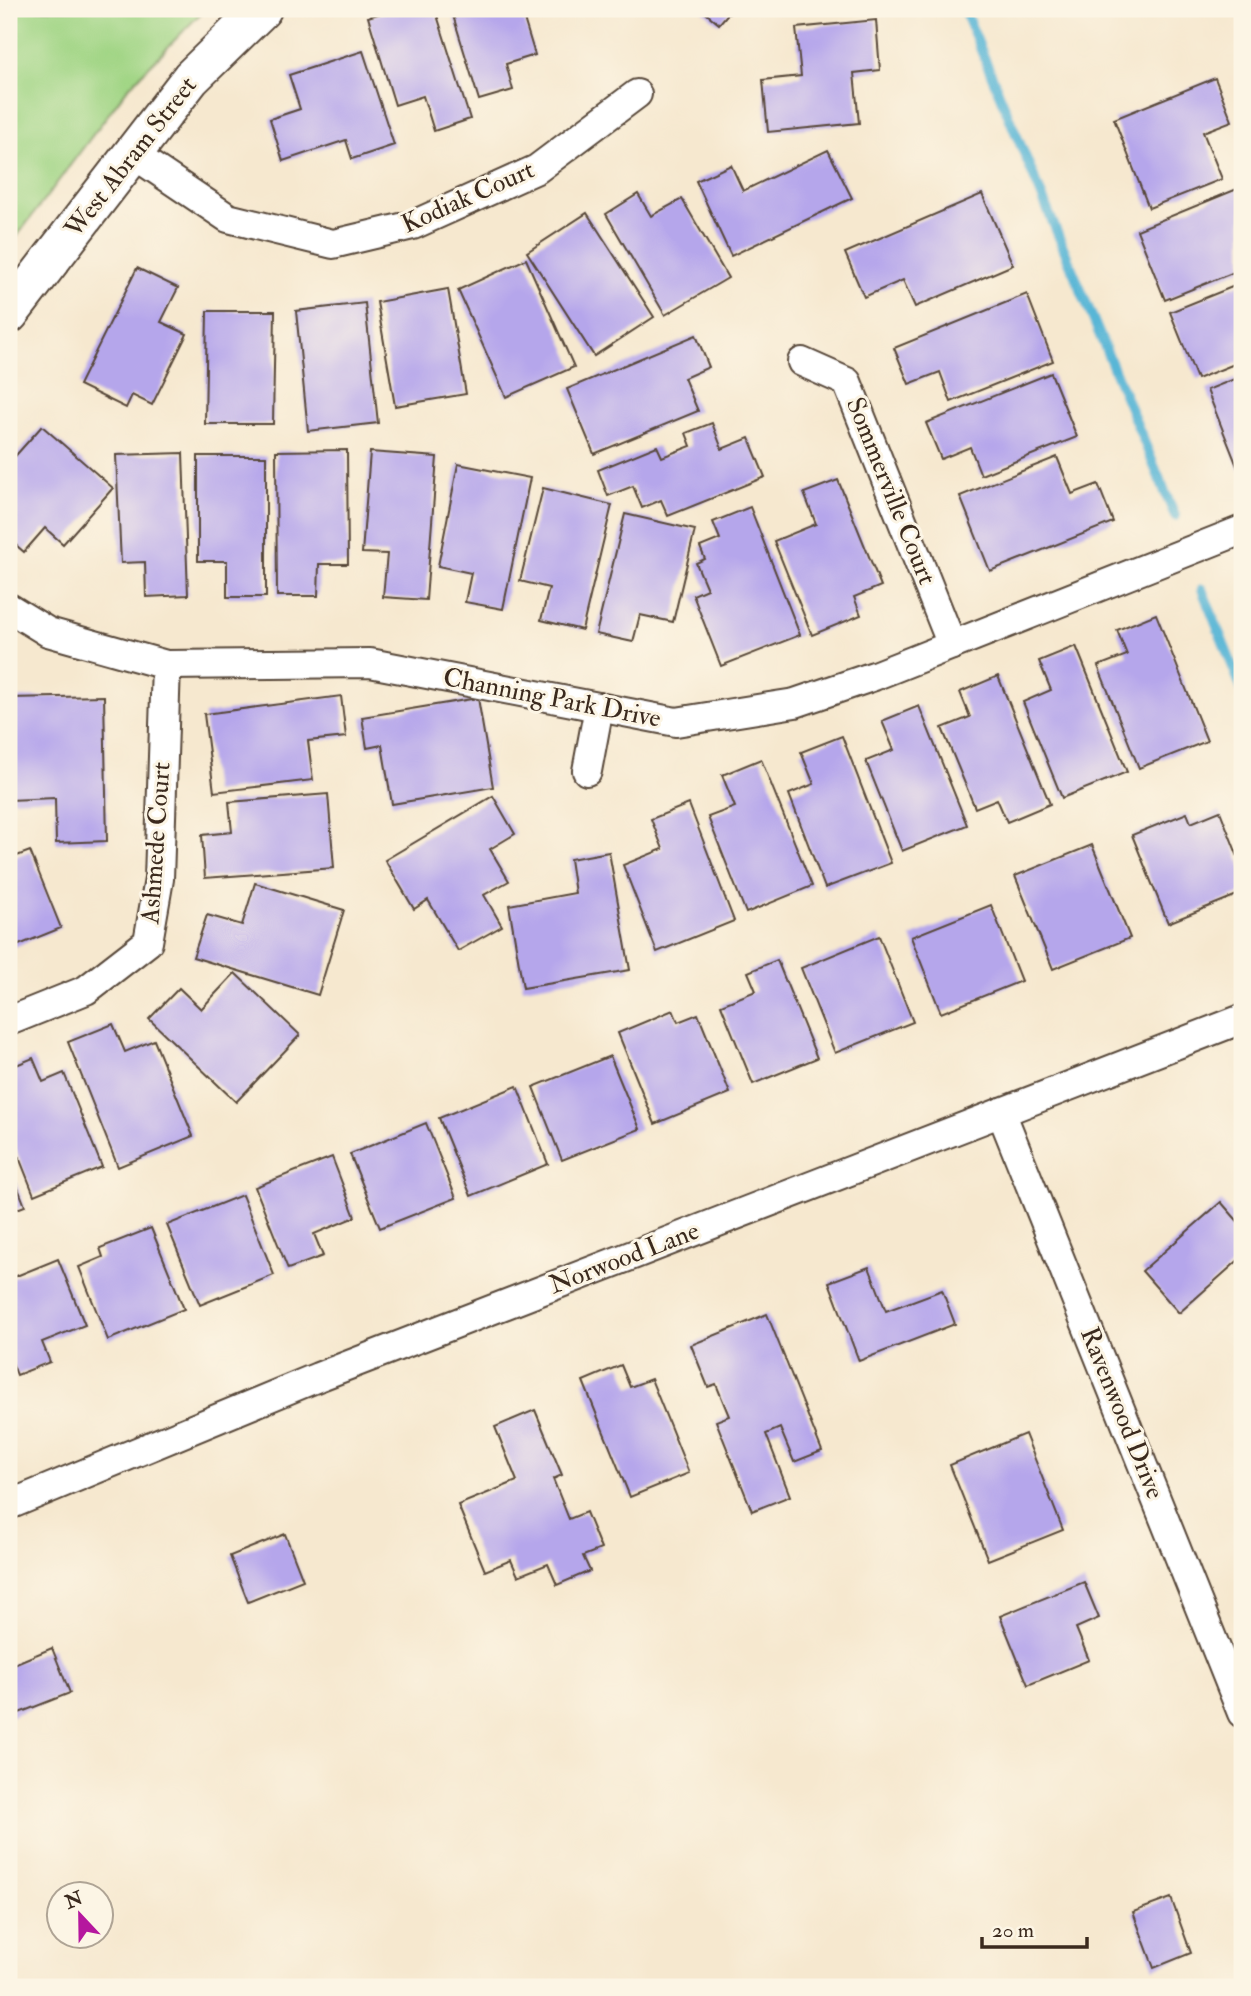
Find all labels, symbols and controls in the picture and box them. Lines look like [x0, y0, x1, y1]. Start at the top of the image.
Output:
street label: West Abram Street [58, 70, 204, 245]
street label: Kodiak Court [397, 154, 539, 240]
street label: Sommerville Court [839, 393, 943, 589]
street label: Channing Park Drive [440, 661, 664, 735]
street label: Ashmede Court [134, 761, 178, 926]
street label: Norwood Lane [545, 1215, 704, 1301]
street label: Ravenwood Drive [1073, 1322, 1171, 1504]
north arrow [46, 1881, 116, 1951]
text: N [61, 1885, 87, 1915]
scale bar [982, 1905, 1086, 1949]
text: 20 m [992, 1917, 1034, 1944]

